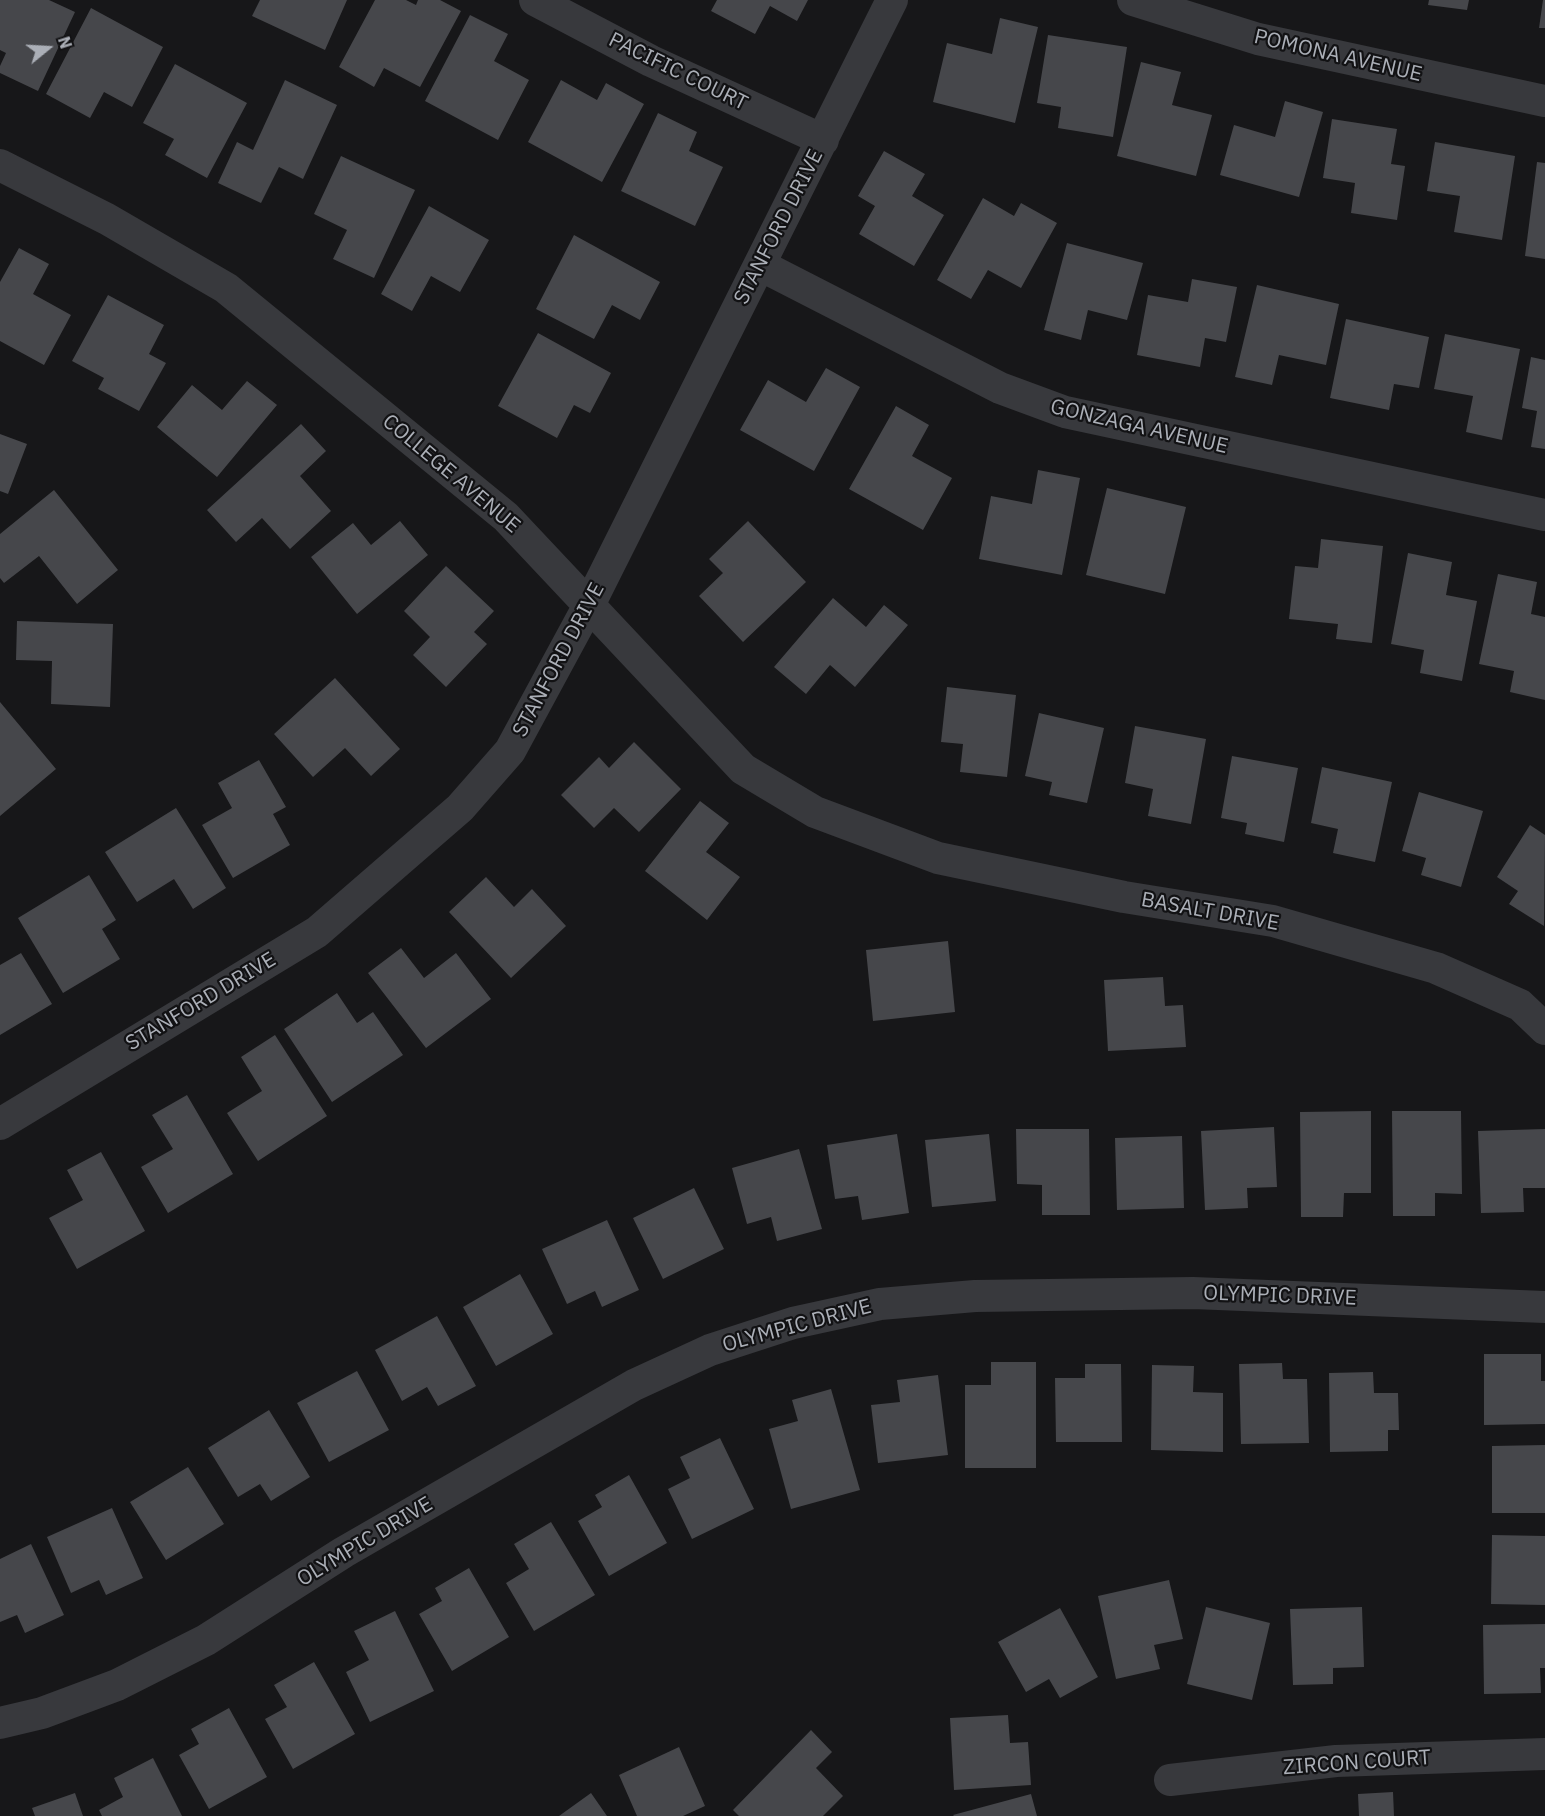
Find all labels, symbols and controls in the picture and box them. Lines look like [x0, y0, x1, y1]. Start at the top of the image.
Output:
north arrow [18, 18, 78, 78]
street label: POMONA AVENUE [1251, 24, 1425, 88]
street label: PACIFIC COURT [604, 28, 752, 116]
text: N [54, 34, 76, 51]
street label: STANFORD DRIVE [729, 145, 829, 309]
street label: GONZAGA AVENUE [1048, 394, 1230, 460]
street label: COLLEGE AVENUE [377, 409, 525, 539]
street label: STANFORD DRIVE [508, 579, 610, 741]
street label: BASALT DRIVE [1139, 887, 1281, 937]
street label: STANFORD DRIVE [121, 947, 281, 1057]
street label: OLYMPIC DRIVE [1203, 1281, 1357, 1311]
street label: OLYMPIC DRIVE [720, 1294, 874, 1358]
street label: OLYMPIC DRIVE [293, 1492, 437, 1592]
street label: ZIRCON COURT [1282, 1745, 1432, 1781]

